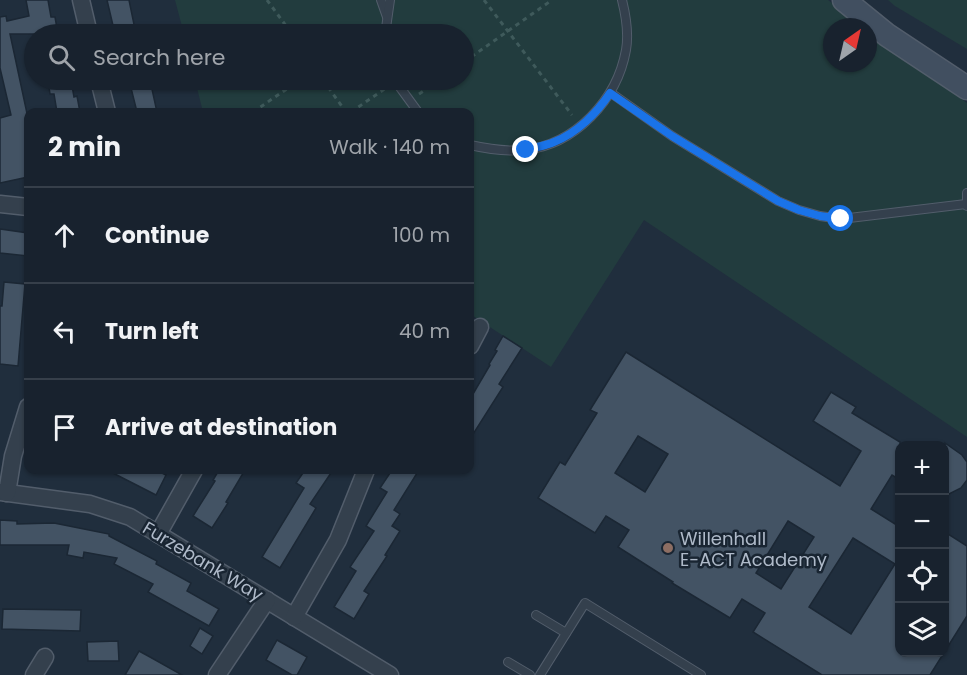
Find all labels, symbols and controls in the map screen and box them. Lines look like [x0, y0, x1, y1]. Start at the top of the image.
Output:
north arrow [823, 18, 877, 72]
search box [24, 24, 474, 90]
icon: search [45, 41, 78, 74]
text: Search here [93, 42, 226, 73]
text: 2 min [48, 129, 121, 165]
text: Walk · 140 m [329, 133, 450, 161]
route end [512, 136, 538, 162]
route start [827, 205, 853, 231]
icon: ahead [48, 219, 81, 252]
text: Continue [105, 220, 209, 251]
text: 100 m [393, 221, 450, 249]
icon: left [48, 315, 81, 348]
text: Turn left [105, 316, 199, 347]
text: 40 m [399, 317, 450, 345]
icon: arrive [48, 411, 81, 444]
text: Arrive at destination [105, 412, 337, 443]
map controls [895, 441, 949, 657]
button: + [895, 441, 949, 495]
button: − [895, 495, 949, 549]
street label: Furzebank Way [138, 515, 268, 607]
place label: Willenhall E-ACT Academy [680, 526, 827, 572]
marker: Willenhall E-ACT Academy [661, 541, 675, 555]
button: locate [895, 549, 949, 603]
button: layers [895, 603, 949, 657]

